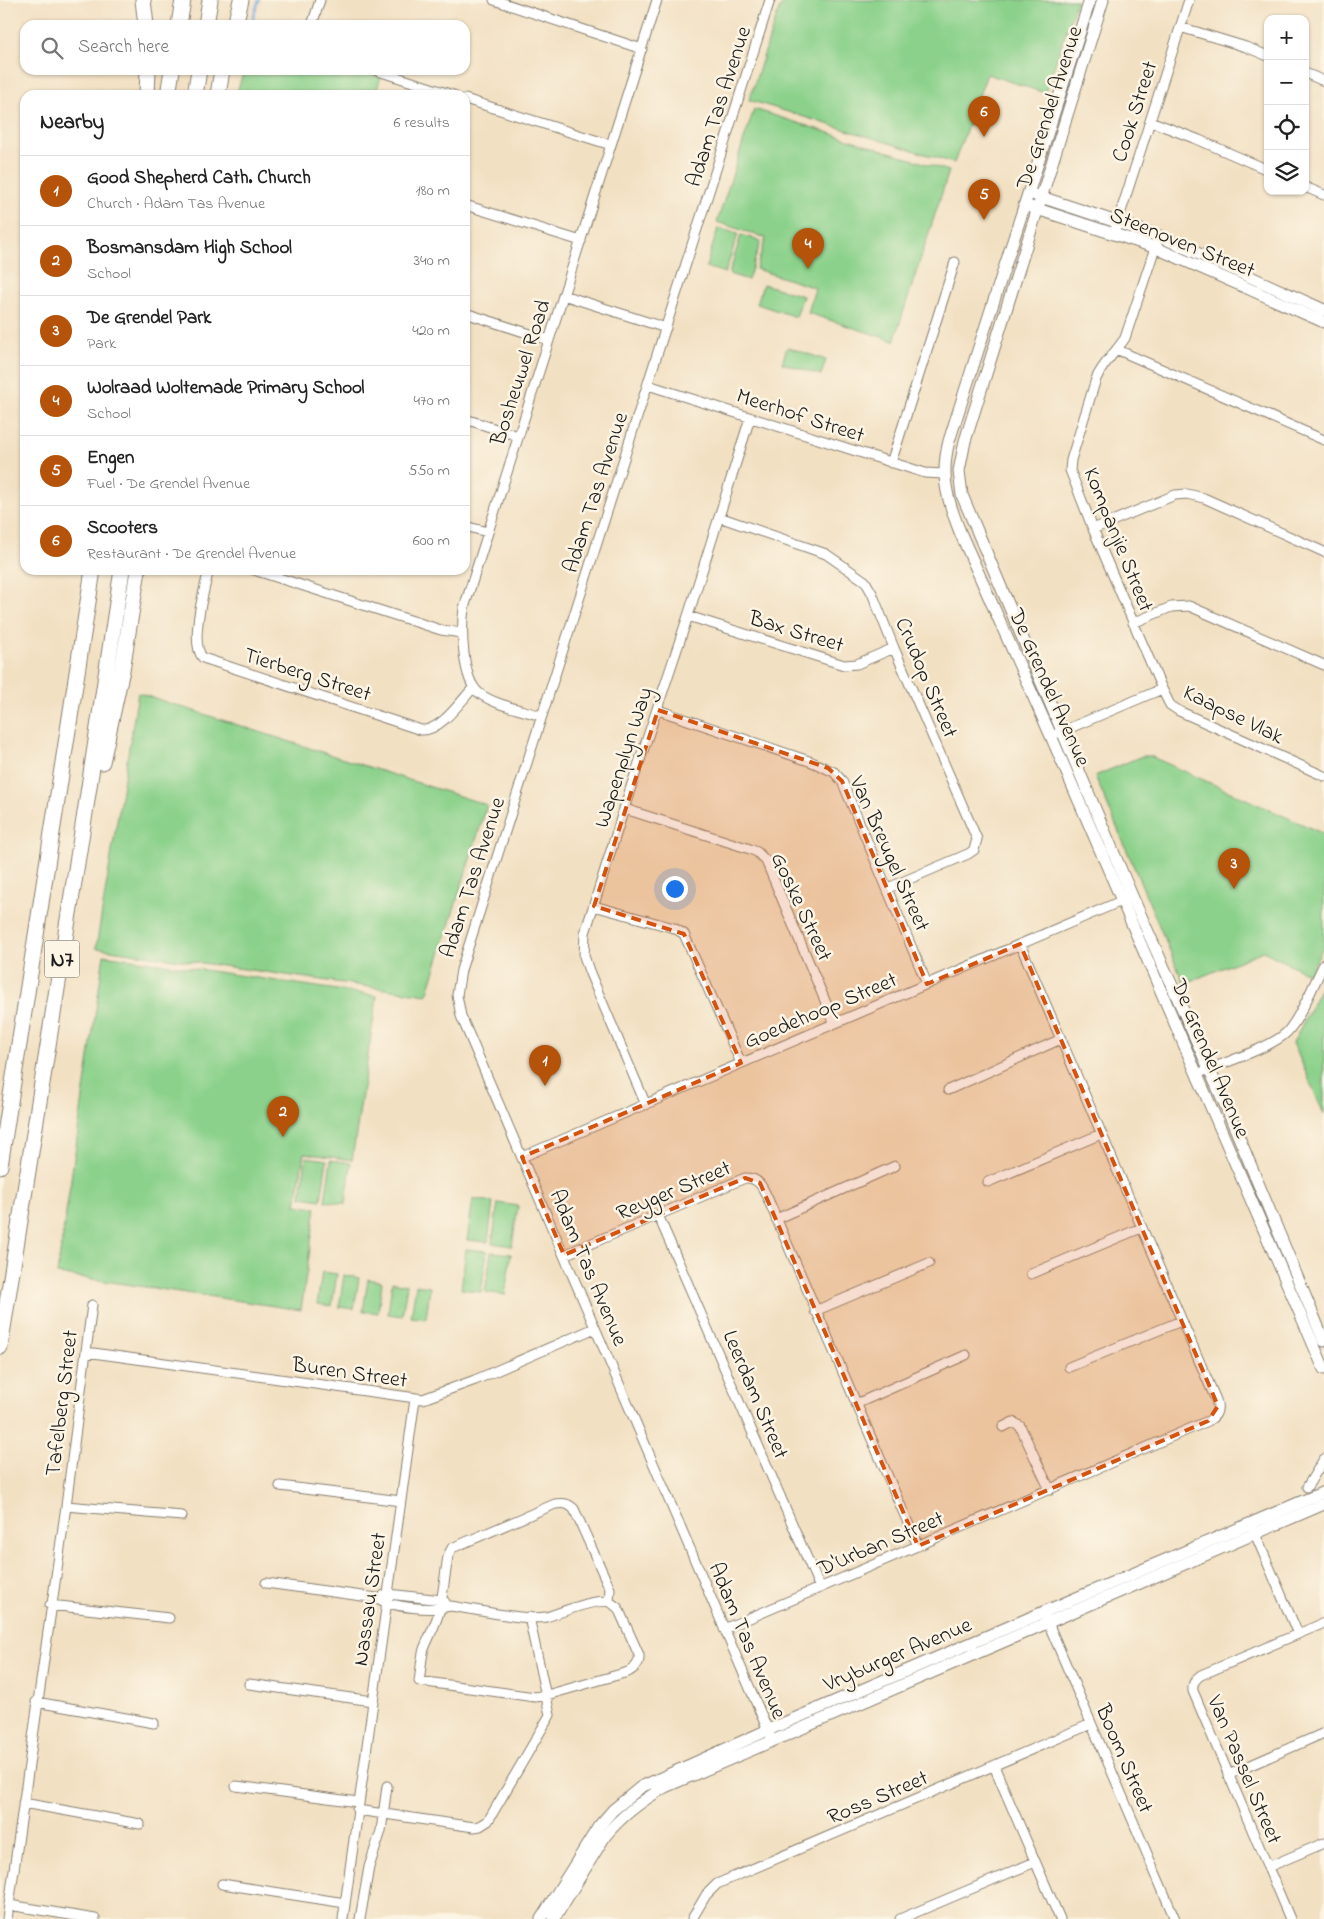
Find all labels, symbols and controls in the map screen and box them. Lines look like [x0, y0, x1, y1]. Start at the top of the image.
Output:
map controls [1264, 15, 1309, 195]
button: + [1264, 15, 1309, 60]
search box [20, 20, 470, 75]
street label: Adam Tas Avenue [679, 22, 761, 191]
street label: De Grendel Avenue [1009, 22, 1092, 195]
icon: search [38, 34, 66, 62]
text: Search here [78, 34, 169, 61]
street label: Cook Street [1104, 57, 1167, 167]
button: − [1264, 60, 1309, 105]
pin: 6 [968, 96, 1000, 137]
button: locate [1264, 105, 1309, 150]
text: Nearby [40, 108, 104, 138]
text: 6 results [393, 111, 450, 135]
button: layers [1264, 150, 1309, 195]
text: Good Shepherd Cath. Church [87, 165, 311, 192]
text: 1 [53, 179, 59, 203]
text: 180 m [416, 179, 450, 203]
pin: 5 [968, 179, 1000, 220]
text: Church · Adam Tas Avenue [87, 192, 265, 216]
street label: Steenoven Street [1104, 200, 1260, 288]
pin: 4 [792, 228, 824, 269]
text: Bosmansdam High School [87, 235, 292, 262]
text: 2 [52, 249, 60, 273]
text: 340 m [413, 249, 450, 273]
text: School [87, 262, 131, 286]
street label: Bosheuwel Road [483, 296, 560, 451]
text: De Grendel Park [87, 305, 211, 332]
text: 3 [53, 319, 59, 343]
text: 420 m [412, 319, 450, 343]
text: Park [87, 332, 116, 356]
text: Wolraad Woltemade Primary School [87, 375, 365, 402]
street label: Meerhof Street [732, 381, 869, 453]
text: 4 [53, 389, 59, 413]
text: 470 m [413, 389, 450, 413]
text: School [87, 402, 131, 426]
street label: Adam Tas Avenue [556, 408, 638, 577]
text: Engen [87, 445, 134, 472]
text: 5 [51, 459, 61, 483]
text: 550 m [408, 459, 450, 483]
street label: Kompanjie Street [1074, 463, 1161, 618]
text: Fuel · De Grendel Avenue [87, 472, 250, 496]
text: Scooters [87, 515, 158, 542]
text: 6 [52, 529, 60, 553]
text: 600 m [413, 529, 450, 553]
text: Restaurant · De Grendel Avenue [87, 542, 296, 566]
street label: Bax Street [744, 603, 848, 663]
street label: De Grendel Avenue [999, 603, 1098, 773]
street label: Crudop Street [885, 613, 965, 744]
street label: Tierberg Street [239, 640, 376, 713]
street label: Kaapse Vlak [1177, 678, 1289, 754]
street label: Wapenplyn Way [587, 683, 664, 833]
street label: Van Breugel Street [838, 771, 937, 938]
street label: Adam Tas Avenue [433, 793, 515, 962]
street label: Goske Street [761, 848, 840, 968]
pin: 3 [1218, 848, 1250, 889]
your location [662, 876, 688, 902]
road number: N7 [44, 941, 80, 978]
street label: Goedehoop Street [740, 965, 903, 1058]
street label: De Grendel Avenue [1161, 974, 1257, 1144]
pin: 1 [529, 1045, 561, 1086]
pin: 2 [267, 1096, 299, 1137]
street label: Reyger Street [612, 1153, 737, 1231]
street label: Adam Tas Avenue [540, 1185, 635, 1352]
street label: Leerdam Street [713, 1326, 796, 1465]
street label: Tafelberg Street [38, 1328, 89, 1479]
street label: Buren Street [289, 1350, 410, 1398]
street label: D'Urban Street [812, 1504, 950, 1586]
street label: Nassau Street [346, 1530, 396, 1668]
street label: Adam Tas Avenue [699, 1558, 794, 1725]
street label: Vryburger Avenue [818, 1610, 978, 1703]
street label: Van Passel Street [1197, 1690, 1289, 1850]
street label: Boom Street [1086, 1699, 1161, 1819]
street label: Ross Street [823, 1763, 934, 1834]

